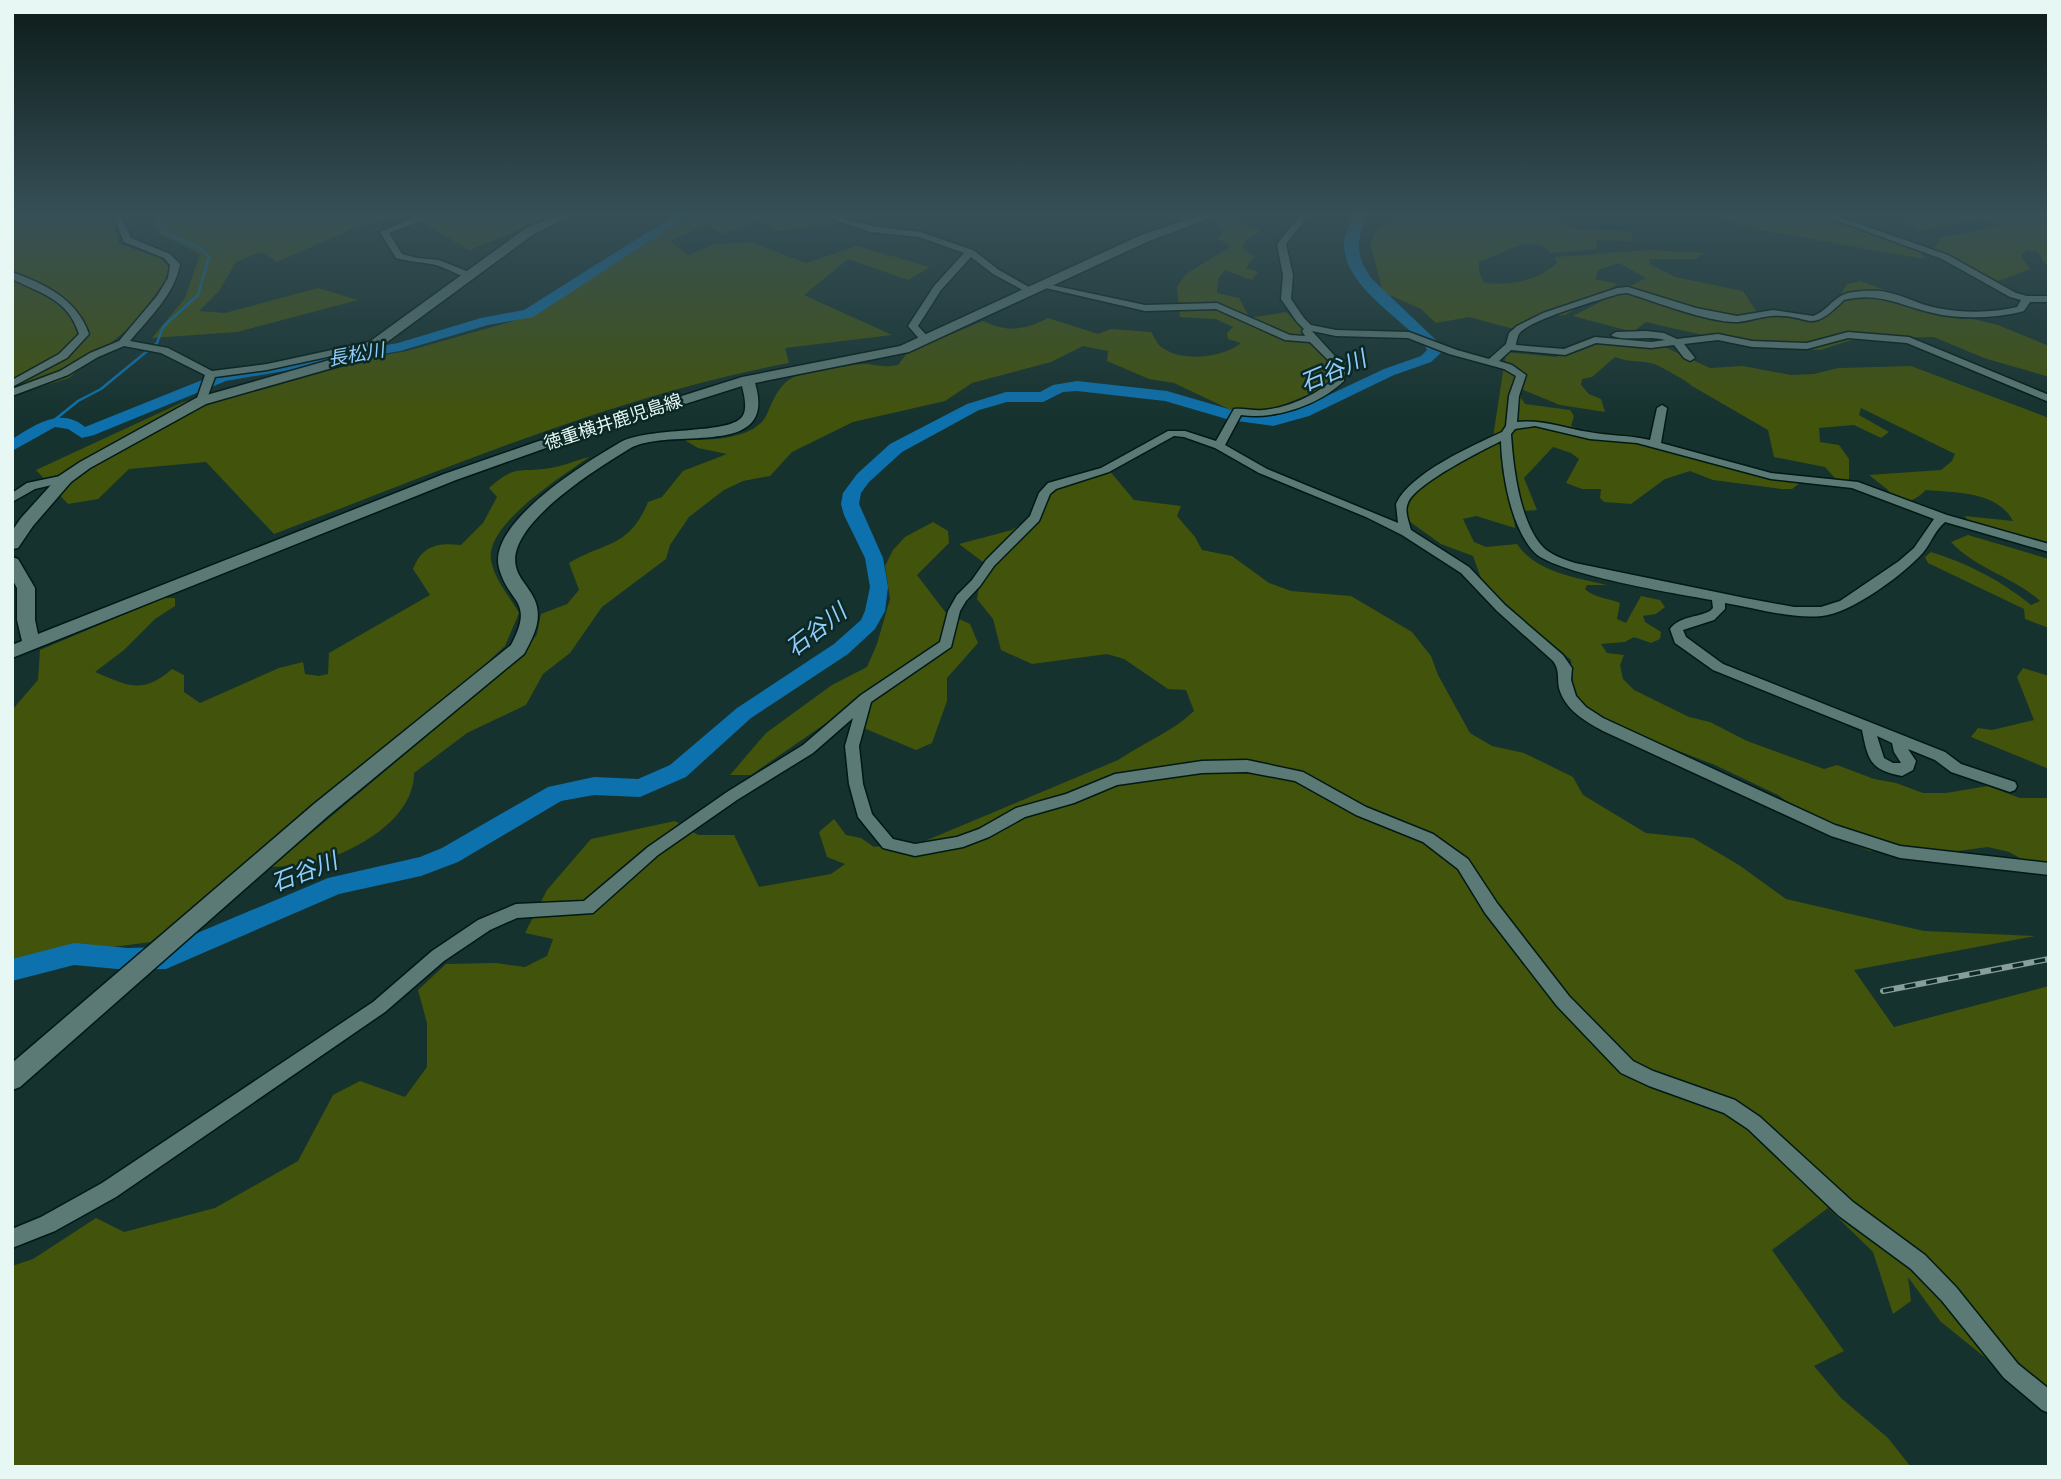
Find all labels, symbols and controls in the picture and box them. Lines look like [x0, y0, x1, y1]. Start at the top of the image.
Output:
water label: 長松川 [326, 338, 388, 371]
water label: 石谷川 [1296, 343, 1373, 397]
street label: 徳重横井鹿児島線 [541, 389, 685, 454]
water label: 石谷川 [780, 596, 854, 662]
water label: 石谷川 [267, 845, 344, 897]

